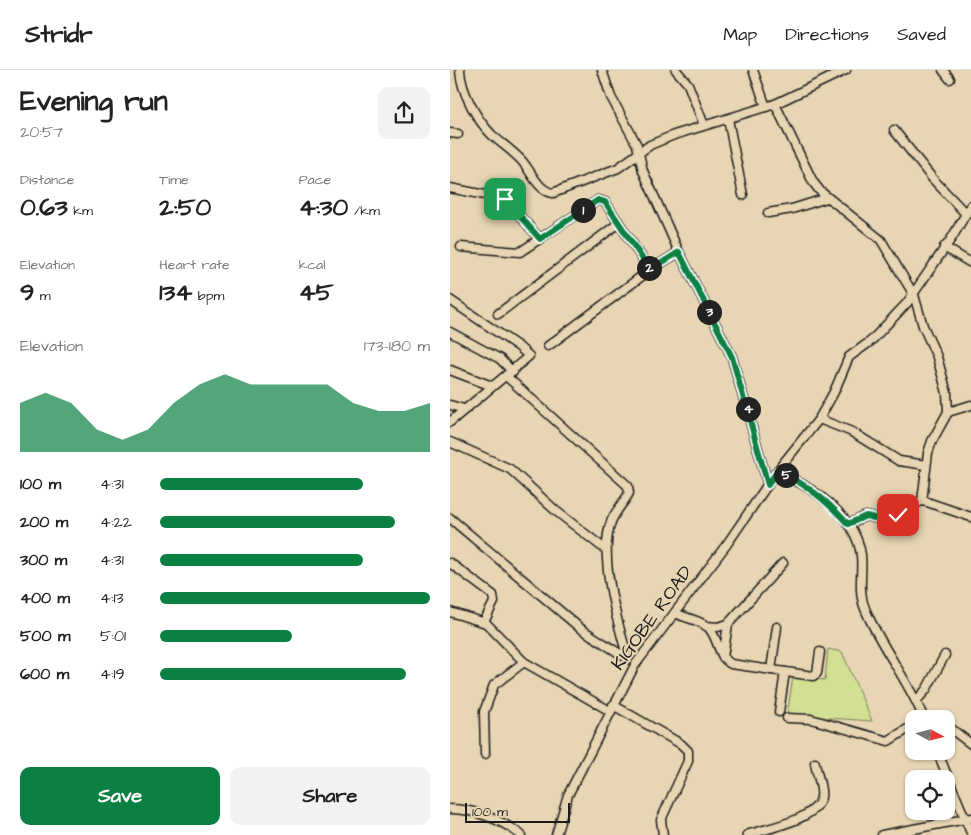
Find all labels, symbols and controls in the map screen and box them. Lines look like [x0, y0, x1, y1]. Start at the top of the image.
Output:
text: Stridr [25, 18, 93, 52]
text: Map [723, 22, 757, 47]
text: Directions [785, 22, 869, 47]
text: Saved [897, 22, 946, 47]
text: Evening run [20, 82, 168, 121]
button: share [378, 87, 430, 139]
text: 20:57 [20, 121, 63, 143]
text: Distance [20, 170, 74, 190]
text: Time [159, 170, 189, 190]
text: Pace [299, 170, 331, 190]
pin [484, 178, 526, 220]
icon: arrive [491, 185, 519, 213]
text: 0.63 [20, 190, 68, 225]
text: 2:50 [159, 190, 211, 225]
text: 4:30 [299, 190, 348, 225]
pin: 1 [570, 198, 596, 222]
text: 1 [583, 200, 584, 220]
text: km [68, 201, 93, 221]
text: /km [348, 201, 380, 221]
text: Elevation [20, 255, 75, 275]
text: Heart rate [159, 255, 230, 275]
text: kcal [299, 255, 325, 275]
pin: 2 [636, 256, 662, 280]
text: 2 [645, 258, 654, 278]
text: 9 [20, 275, 34, 310]
text: 134 [159, 275, 192, 310]
text: 45 [299, 275, 333, 310]
text: m [34, 286, 51, 306]
text: bpm [192, 286, 224, 306]
pin: 3 [696, 300, 722, 324]
text: 3 [706, 302, 713, 322]
text: Elevation [20, 335, 83, 357]
text: 173–180 m [364, 335, 430, 357]
pin: 4 [736, 396, 760, 422]
text: 4 [744, 399, 753, 419]
pin: 5 [774, 462, 798, 488]
text: 5 [782, 465, 791, 485]
text: 100 m [20, 473, 61, 495]
text: 4:31 [100, 473, 124, 495]
pin [877, 494, 919, 536]
icon: check [884, 501, 912, 529]
text: 200 m [20, 511, 68, 533]
text: 4:22 [100, 511, 132, 533]
text: 300 m [20, 549, 67, 571]
text: 4:31 [100, 549, 124, 571]
street label: KIGOBE ROAD [605, 560, 699, 676]
text: 400 m [20, 587, 70, 609]
text: 4:13 [100, 587, 124, 609]
text: 500 m [20, 625, 70, 647]
text: 5:01 [100, 625, 126, 647]
text: 600 m [20, 663, 69, 685]
text: 4:19 [100, 663, 125, 685]
north arrow [905, 710, 955, 760]
map controls [905, 710, 955, 820]
button: Save [20, 767, 220, 825]
button: Share [230, 767, 430, 825]
button: locate [905, 770, 955, 820]
scale bar [465, 800, 570, 823]
text: 100 m [472, 802, 508, 822]

